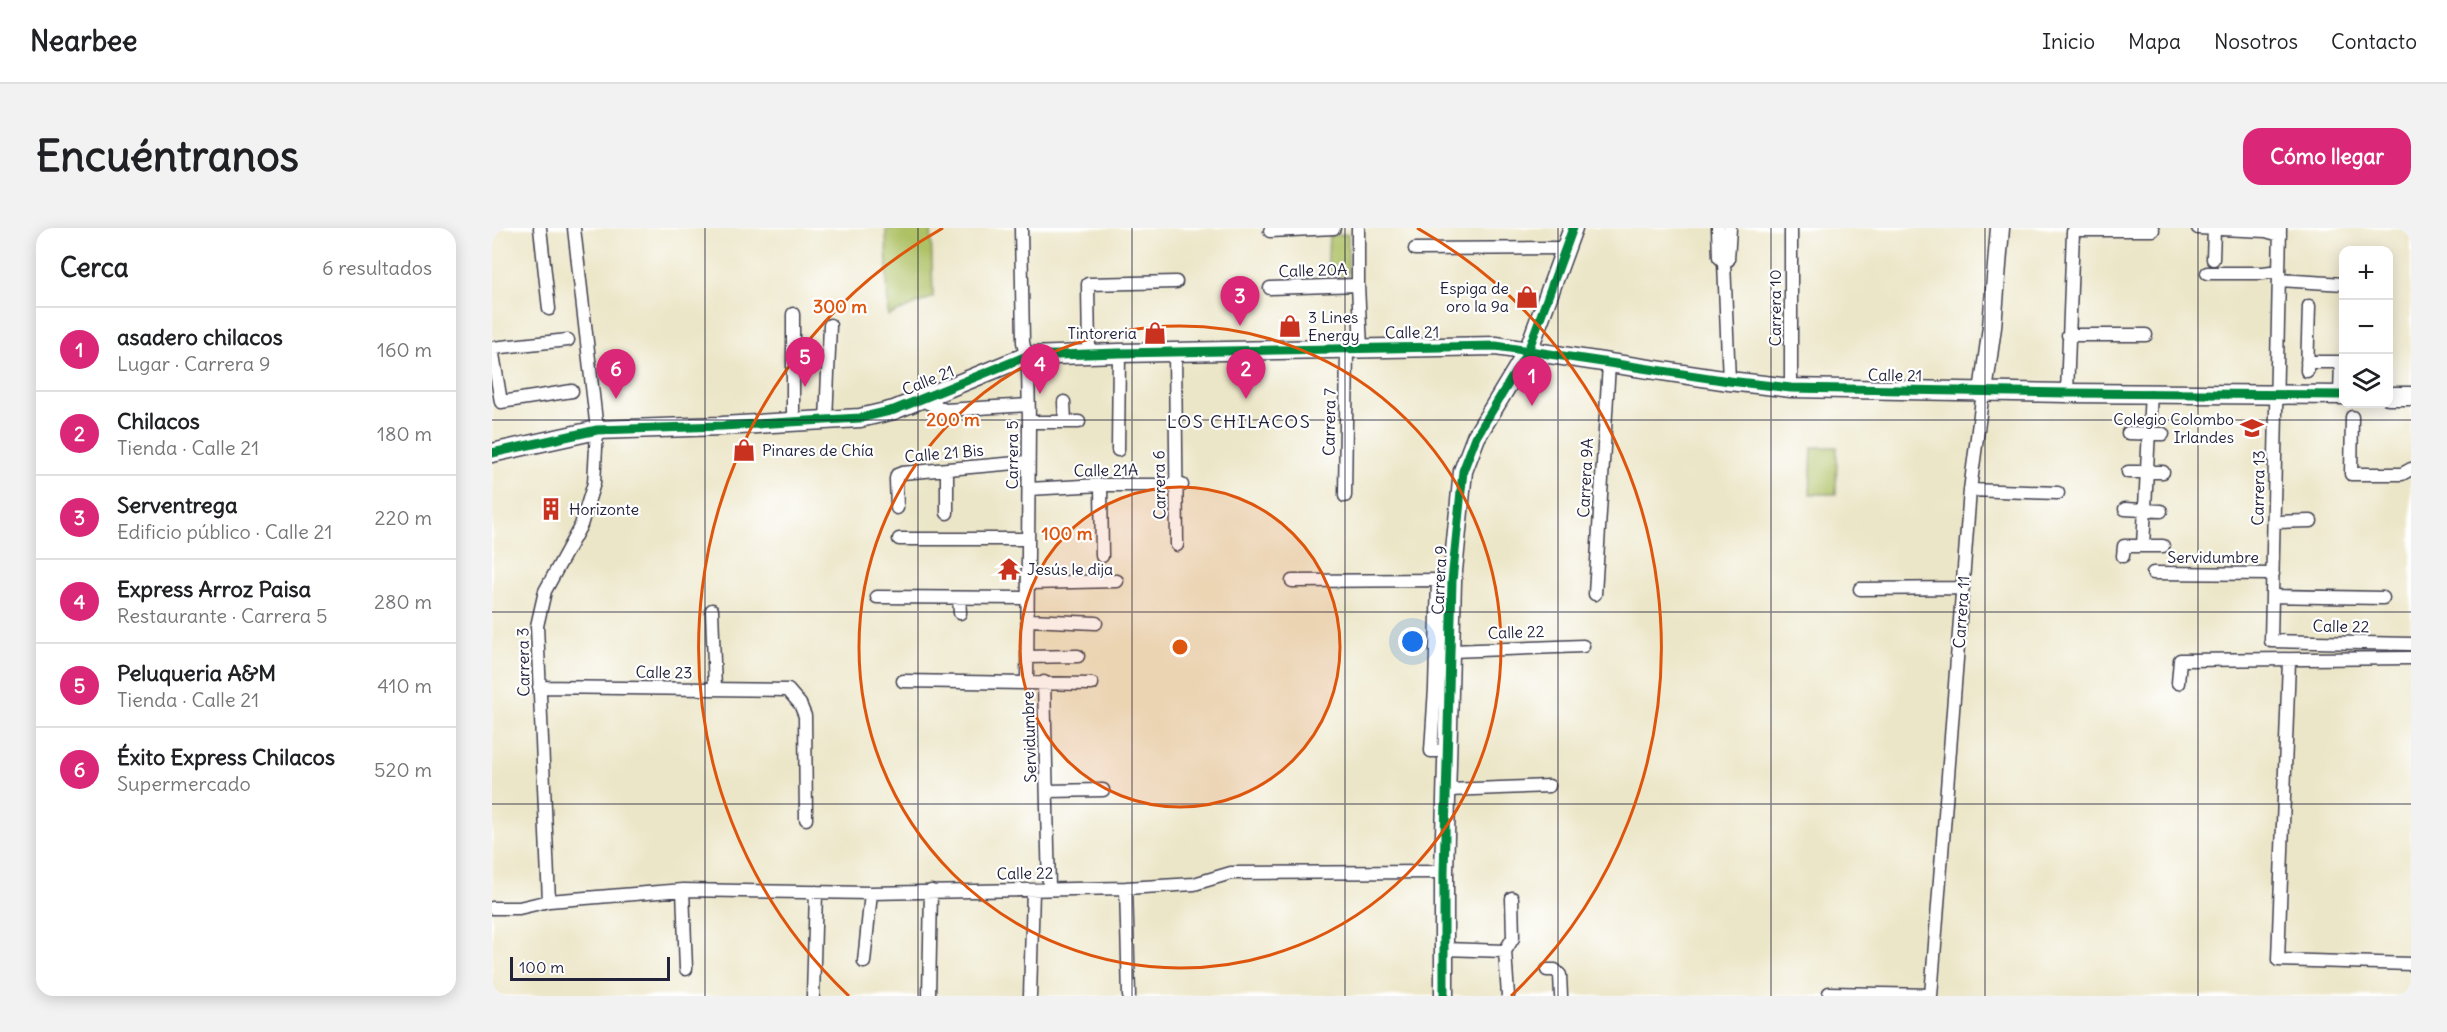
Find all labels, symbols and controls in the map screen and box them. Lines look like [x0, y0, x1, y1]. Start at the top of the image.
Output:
text: Nearbee [30, 23, 137, 59]
text: Inicio [2042, 28, 2095, 55]
text: Mapa [2128, 28, 2181, 55]
text: Nosotros [2214, 28, 2298, 55]
text: Contacto [2331, 28, 2417, 55]
button: Cómo llegar [2243, 128, 2411, 185]
text: Encuéntranos [36, 130, 299, 182]
map controls [2339, 246, 2393, 408]
button: + [2339, 246, 2393, 300]
text: Cerca [60, 251, 129, 284]
text: 6 resultados [322, 255, 432, 280]
street label: Calle 20A [1278, 259, 1348, 281]
street label: Carrera 10 [1765, 270, 1785, 346]
pin: 3 [1220, 276, 1260, 326]
place label: Espiga de oro la 9a [1440, 278, 1509, 316]
shop icon: Espiga de oro la 9a [1514, 284, 1540, 310]
text: 300 m [813, 295, 867, 318]
button: − [2339, 300, 2393, 354]
place label: 3 Lines Energy [1308, 307, 1360, 345]
shop icon: 3 Lines Energy [1277, 313, 1303, 339]
shop icon: Tintoreria [1142, 320, 1168, 346]
street label: Calle 21 [1385, 322, 1439, 342]
text: asadero chilacos [117, 323, 283, 351]
place label: Tintoreria [1068, 323, 1137, 343]
text: 1 [76, 337, 83, 362]
text: 160 m [377, 337, 432, 362]
pin: 5 [786, 338, 824, 387]
pin: 4 [1020, 344, 1060, 394]
pin: 6 [596, 350, 636, 399]
pin: 2 [1226, 350, 1266, 399]
text: Lugar · Carrera 9 [117, 351, 270, 376]
button: layers [2339, 354, 2393, 408]
pin: 1 [1512, 356, 1552, 406]
street label: Calle 21 [899, 361, 957, 399]
street label: Calle 21 [1868, 365, 1922, 385]
street label: Carrera 7 [1318, 388, 1340, 456]
text: Chilacos [117, 407, 200, 435]
text: 200 m [926, 408, 980, 431]
place label: Colegio Colombo Irlandes [2113, 409, 2234, 447]
district label: LOS CHILACOS [1167, 410, 1311, 433]
school or university icon: Colegio Colombo Irlandes [2239, 415, 2265, 441]
street label: Carrera 5 [1002, 420, 1022, 490]
text: 2 [74, 421, 85, 446]
text: 180 m [377, 421, 432, 446]
text: Tienda · Calle 21 [117, 435, 259, 460]
shop icon: Pinares de Chía [731, 437, 757, 463]
street label: Carrera 9A [1573, 438, 1597, 518]
place label: Pinares de Chía [762, 440, 874, 460]
street label: Calle 21 Bis [904, 440, 984, 466]
street label: Carrera 6 [1148, 450, 1170, 520]
street label: Carrera 13 [2247, 450, 2269, 526]
street label: Calle 21A [1074, 459, 1138, 481]
text: Serventrega [117, 491, 238, 519]
building icon: Horizonte [538, 496, 564, 522]
place label: Horizonte [569, 499, 639, 519]
text: 3 [74, 505, 85, 530]
text: 220 m [375, 505, 432, 530]
text: Edificio público · Calle 21 [117, 519, 332, 544]
text: 100 m [1042, 522, 1093, 545]
street label: Carrera 9 [1427, 545, 1451, 615]
street label: Servidumbre [2167, 547, 2259, 567]
temple icon: Jesús le dija [996, 556, 1022, 582]
place label: Jesús le dija [1027, 559, 1113, 579]
text: Express Arroz Paisa [117, 575, 311, 603]
street label: Carrera 11 [1948, 575, 1974, 649]
text: 4 [74, 589, 85, 614]
text: 280 m [374, 589, 432, 614]
text: Restaurante · Carrera 5 [117, 603, 327, 628]
street label: Calle 22 [2312, 616, 2370, 636]
street label: Calle 22 [1487, 621, 1545, 643]
street label: Carrera 3 [512, 627, 534, 697]
your location [1398, 627, 1427, 656]
centre of rings [1170, 637, 1190, 657]
text: Peluqueria A&M [117, 659, 276, 687]
street label: Calle 23 [635, 662, 693, 682]
text: 5 [74, 673, 85, 698]
text: 410 m [377, 673, 432, 698]
text: Tienda · Calle 21 [117, 687, 259, 712]
street label: Servidumbre [1017, 691, 1041, 783]
text: Éxito Express Chilacos [117, 743, 335, 771]
text: 6 [74, 757, 85, 782]
text: 520 m [374, 757, 432, 782]
text: Supermercado [117, 771, 251, 796]
street label: Calle 22 [996, 863, 1054, 883]
scale bar [510, 954, 670, 982]
text: 100 m [519, 957, 564, 977]

